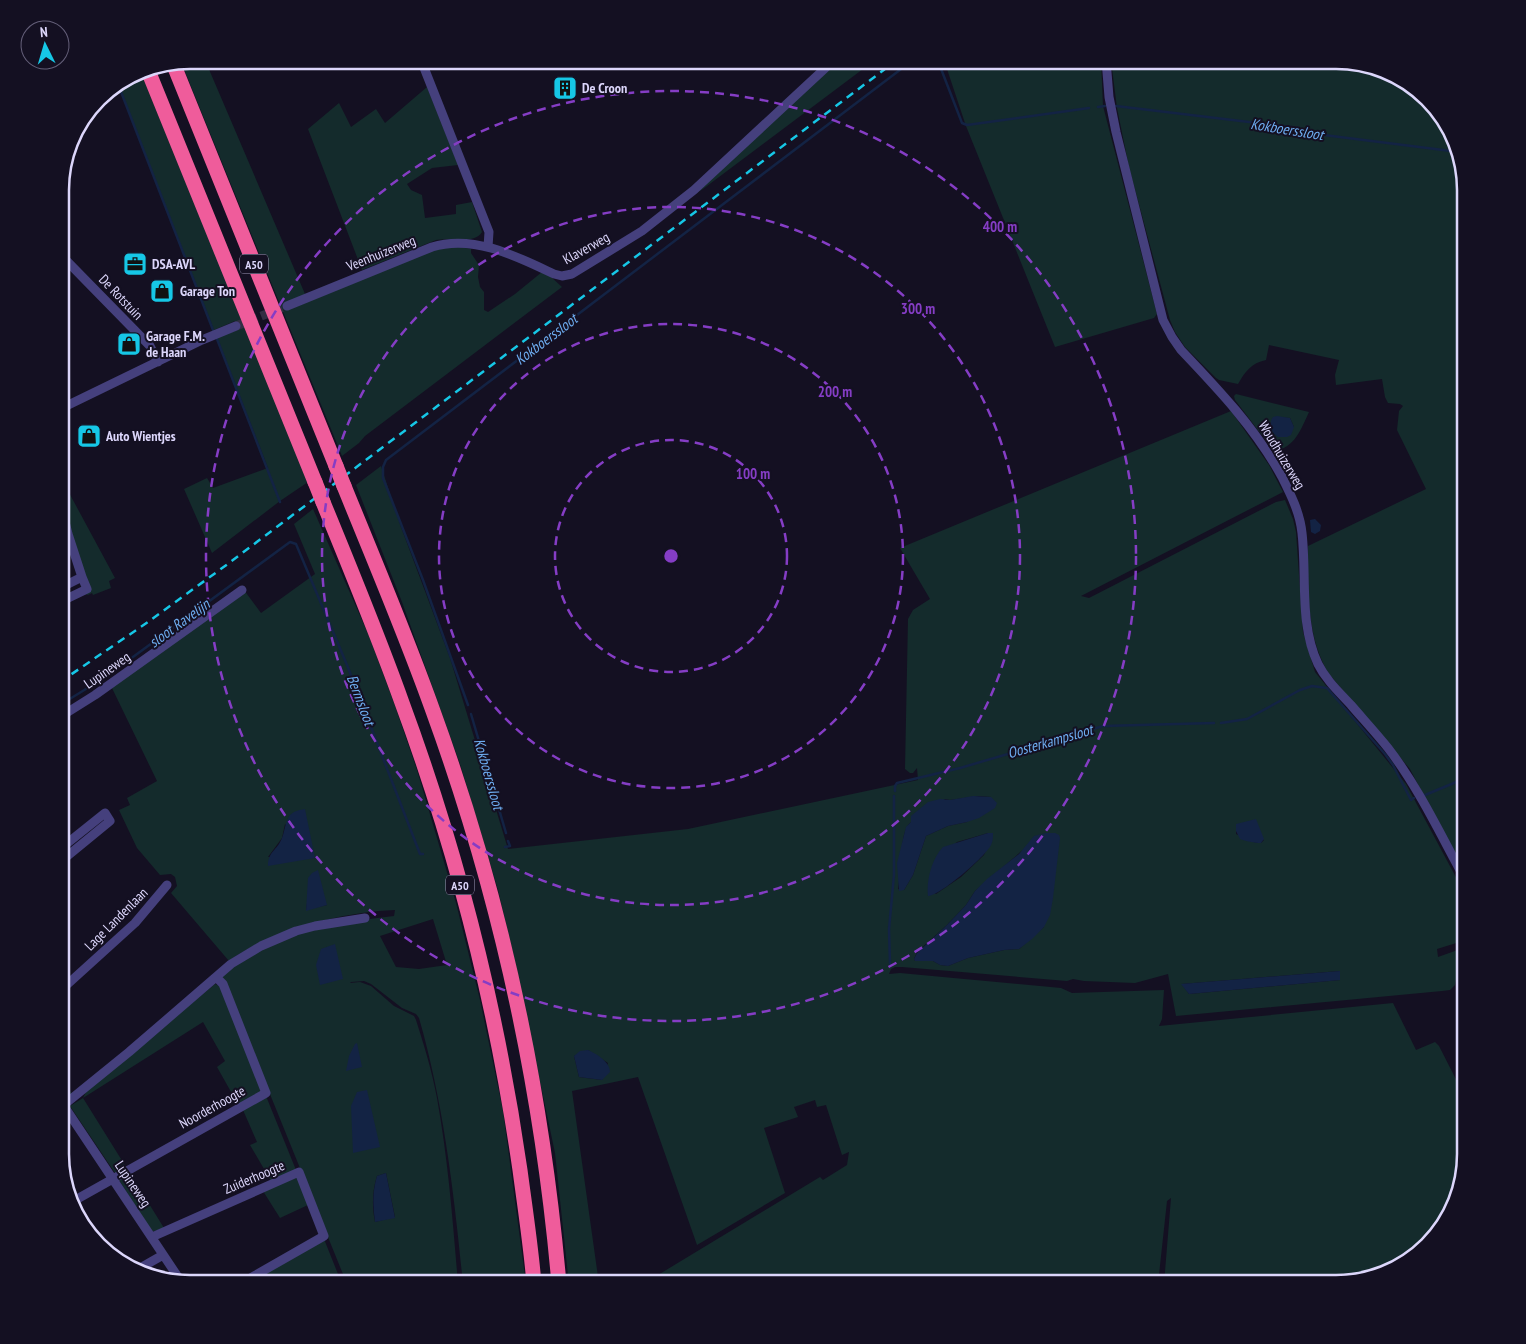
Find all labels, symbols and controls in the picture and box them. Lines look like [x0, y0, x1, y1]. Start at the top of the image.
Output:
north arrow [20, 20, 70, 70]
text: N [39, 23, 48, 41]
building icon: De Croon [552, 75, 578, 101]
place label: De Croon [582, 79, 627, 97]
water label: Kokboerssloot [1249, 114, 1326, 144]
text: 400 m [983, 217, 1017, 236]
street label: Klaverweg [559, 228, 613, 268]
street label: Veenhuizerweg [343, 231, 418, 275]
office icon: DSA-AVL [122, 251, 148, 277]
road number: A50 [240, 254, 268, 274]
place label: DSA-AVL [152, 255, 195, 273]
street label: De Rotstuin [95, 271, 147, 323]
shop icon: Garage Ton [149, 278, 175, 304]
place label: Garage Ton [180, 282, 235, 300]
text: 300 m [901, 299, 935, 318]
water label: Kokboerssloot [511, 308, 582, 369]
place label: Garage F.M. de Haan [146, 327, 205, 361]
shop icon: Garage F.M. de Haan [116, 331, 142, 357]
text: 200 m [818, 382, 852, 401]
street label: Woudhuizerweg [1255, 417, 1309, 493]
shop icon: Auto Wientjes [76, 423, 102, 449]
place label: Auto Wientjes [105, 427, 176, 445]
text: 100 m [736, 464, 770, 483]
centre of rings [662, 547, 680, 565]
water label: sloot Ravelijn [145, 594, 214, 651]
street label: Lupineweg [80, 648, 134, 692]
water label: Bermsloot [343, 672, 380, 730]
water label: Oosterkampsloot [1005, 719, 1097, 762]
water label: Kokboerssloot [470, 736, 509, 814]
road number: A50 [446, 876, 474, 894]
street label: Lage Landenlaan [81, 884, 151, 954]
street label: Noorderhoogte [176, 1081, 248, 1133]
street label: Zuiderhoogte [221, 1156, 287, 1198]
street label: Lupineweg [111, 1157, 155, 1211]

